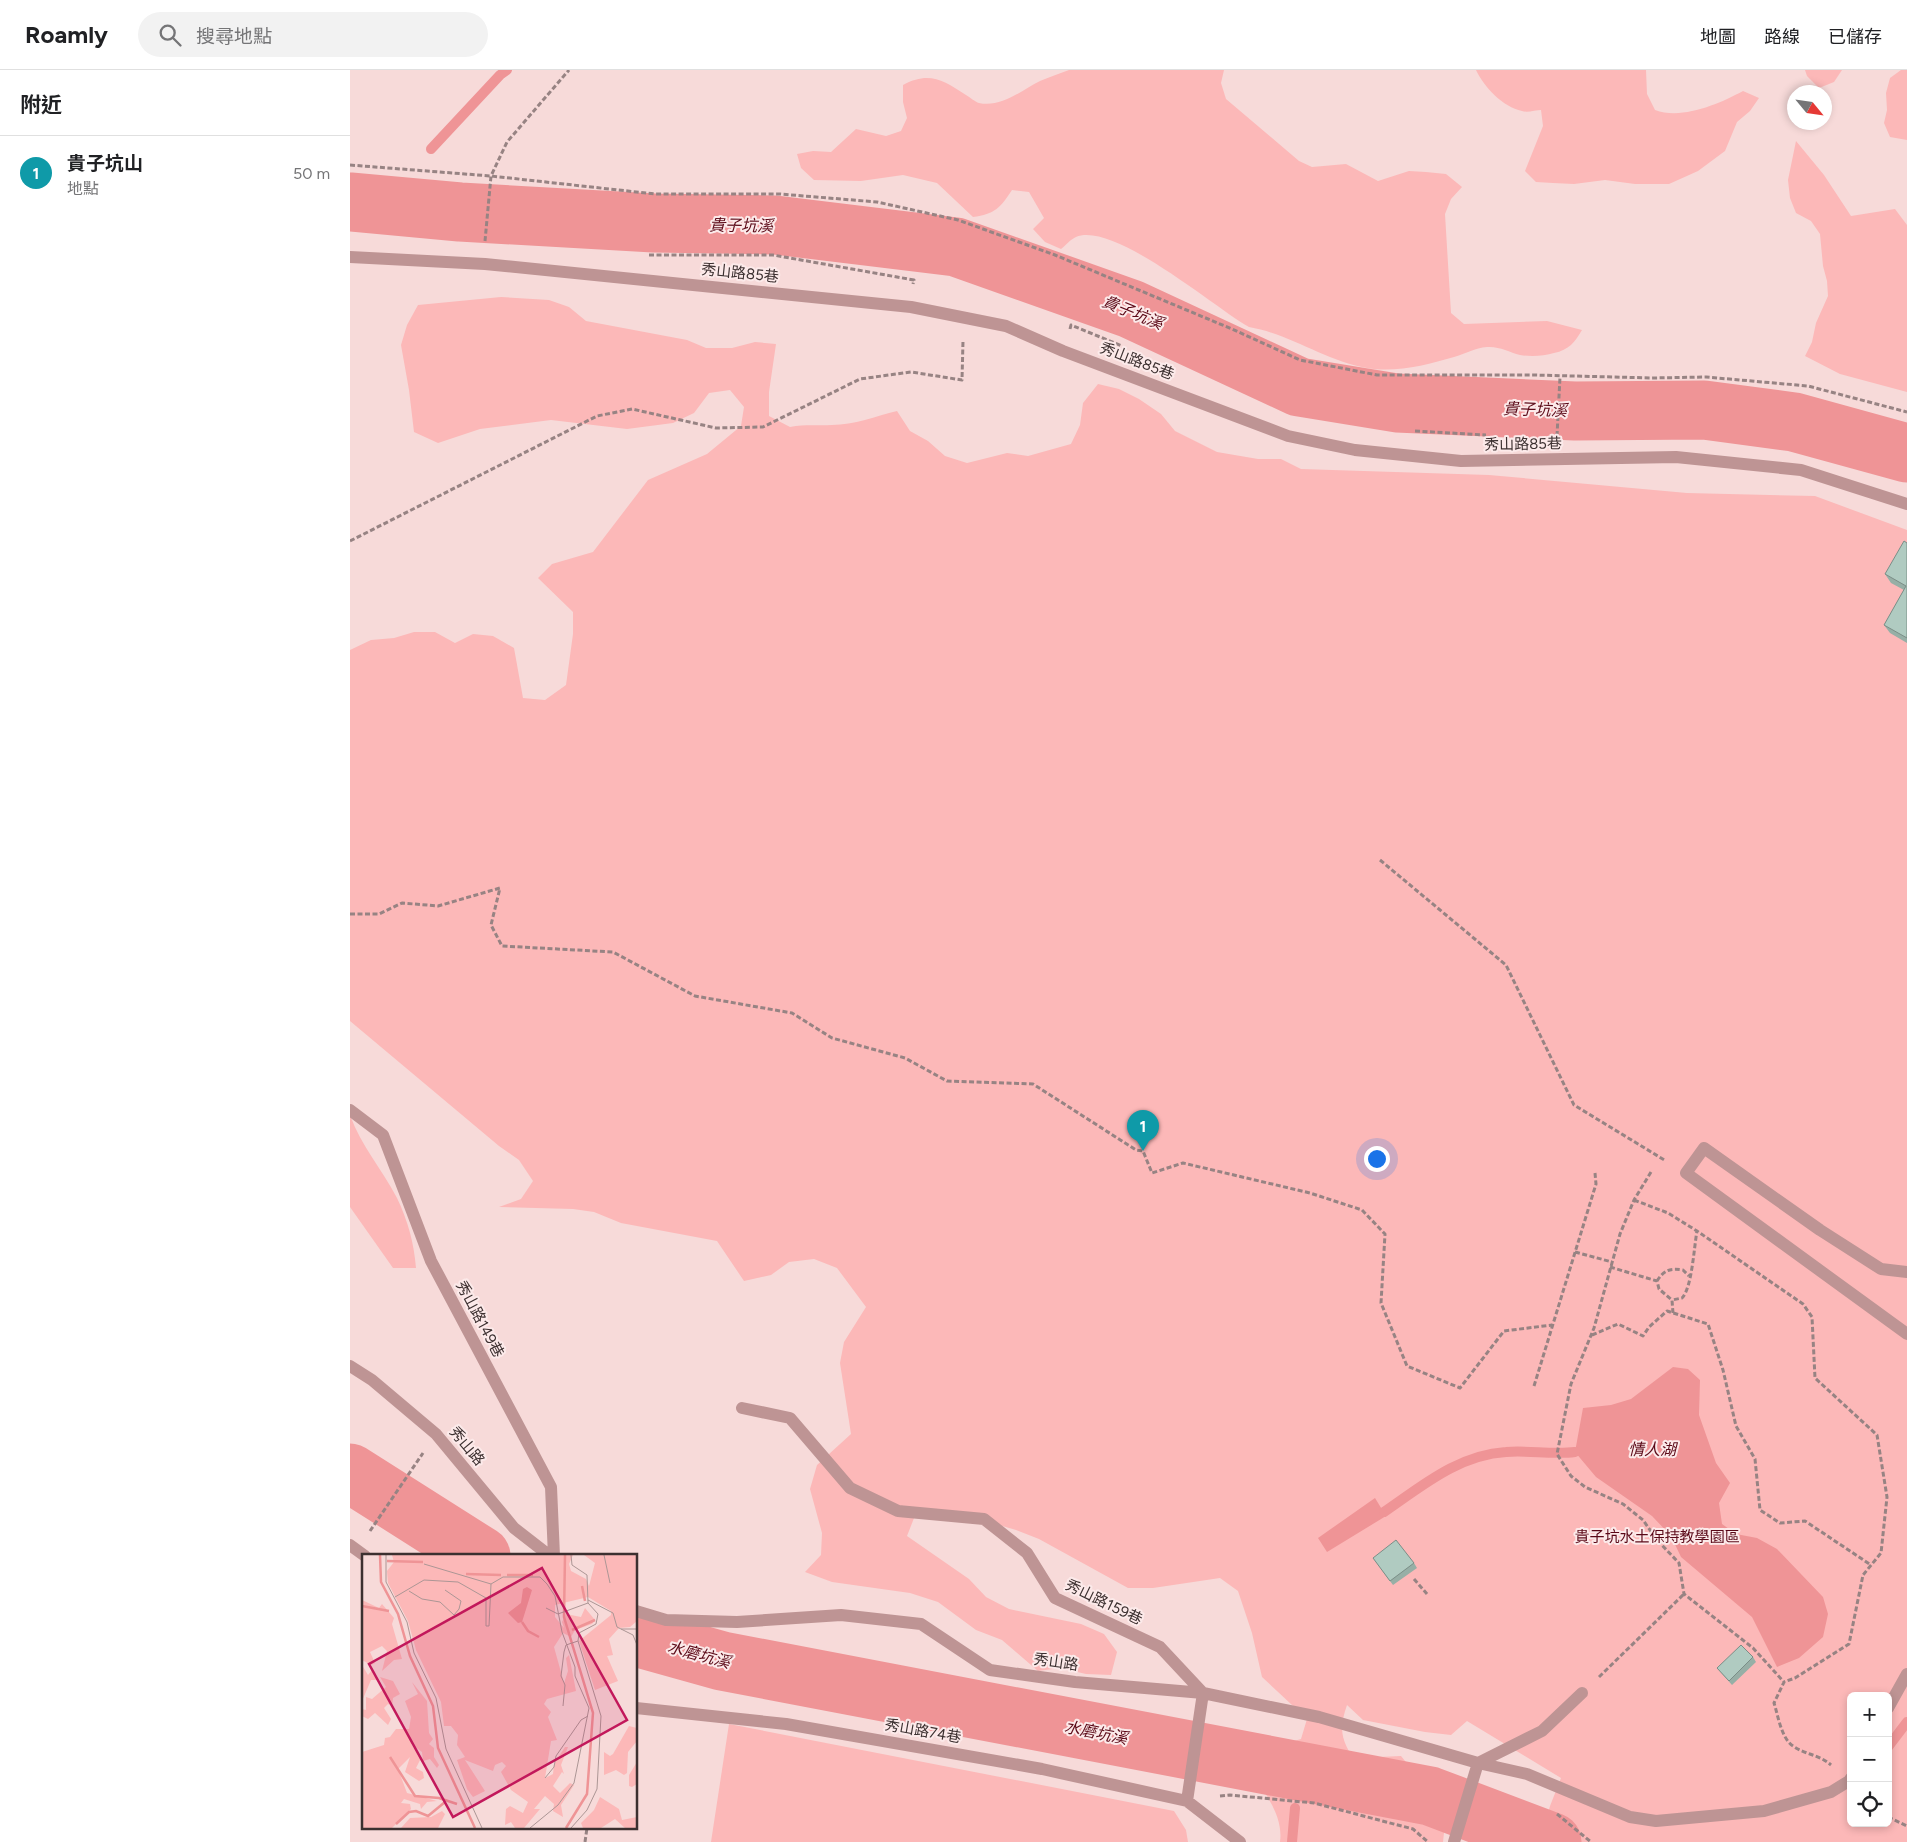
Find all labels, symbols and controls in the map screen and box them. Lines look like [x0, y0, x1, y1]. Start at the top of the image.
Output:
search box [138, 12, 488, 57]
text: Roamly [25, 20, 108, 49]
icon: search [156, 21, 184, 49]
text: 搜尋地點 [196, 25, 272, 48]
text: 地圖 [1700, 26, 1736, 48]
text: 路線 [1764, 26, 1800, 48]
text: 已儲存 [1828, 26, 1882, 48]
north arrow [1787, 85, 1832, 130]
text: 附近 [20, 92, 62, 117]
text: 貴子坑山 [67, 152, 143, 175]
text: 1 [33, 164, 39, 183]
text: 50 m [293, 164, 330, 183]
text: 地點 [67, 179, 99, 198]
water label: 貴子坑溪 [709, 215, 775, 236]
street label: 秀山路85巷 [700, 260, 780, 286]
water label: 貴子坑溪 [1100, 292, 1168, 334]
street label: 秀山路85巷 [1097, 339, 1177, 383]
water label: 貴子坑溪 [1503, 399, 1569, 420]
street label: 秀山路85巷 [1484, 434, 1562, 454]
pin: 1 [1127, 1110, 1159, 1151]
your location [1364, 1146, 1390, 1172]
street label: 秀山路149巷 [452, 1278, 508, 1360]
street label: 秀山路 [446, 1423, 488, 1469]
water label: 情人湖 [1628, 1440, 1679, 1459]
park label: 貴子坑水土保持教學園區 [1574, 1528, 1740, 1546]
inset map [362, 1554, 638, 1830]
street label: 秀山路159巷 [1063, 1576, 1145, 1628]
water label: 水磨坑溪 [665, 1637, 734, 1672]
street label: 秀山路 [1032, 1650, 1080, 1674]
map controls [1847, 1692, 1892, 1827]
button: + [1847, 1692, 1892, 1737]
street label: 秀山路74巷 [883, 1715, 963, 1747]
water label: 水磨坑溪 [1063, 1717, 1131, 1748]
button: − [1847, 1737, 1892, 1782]
button: locate [1847, 1782, 1892, 1827]

